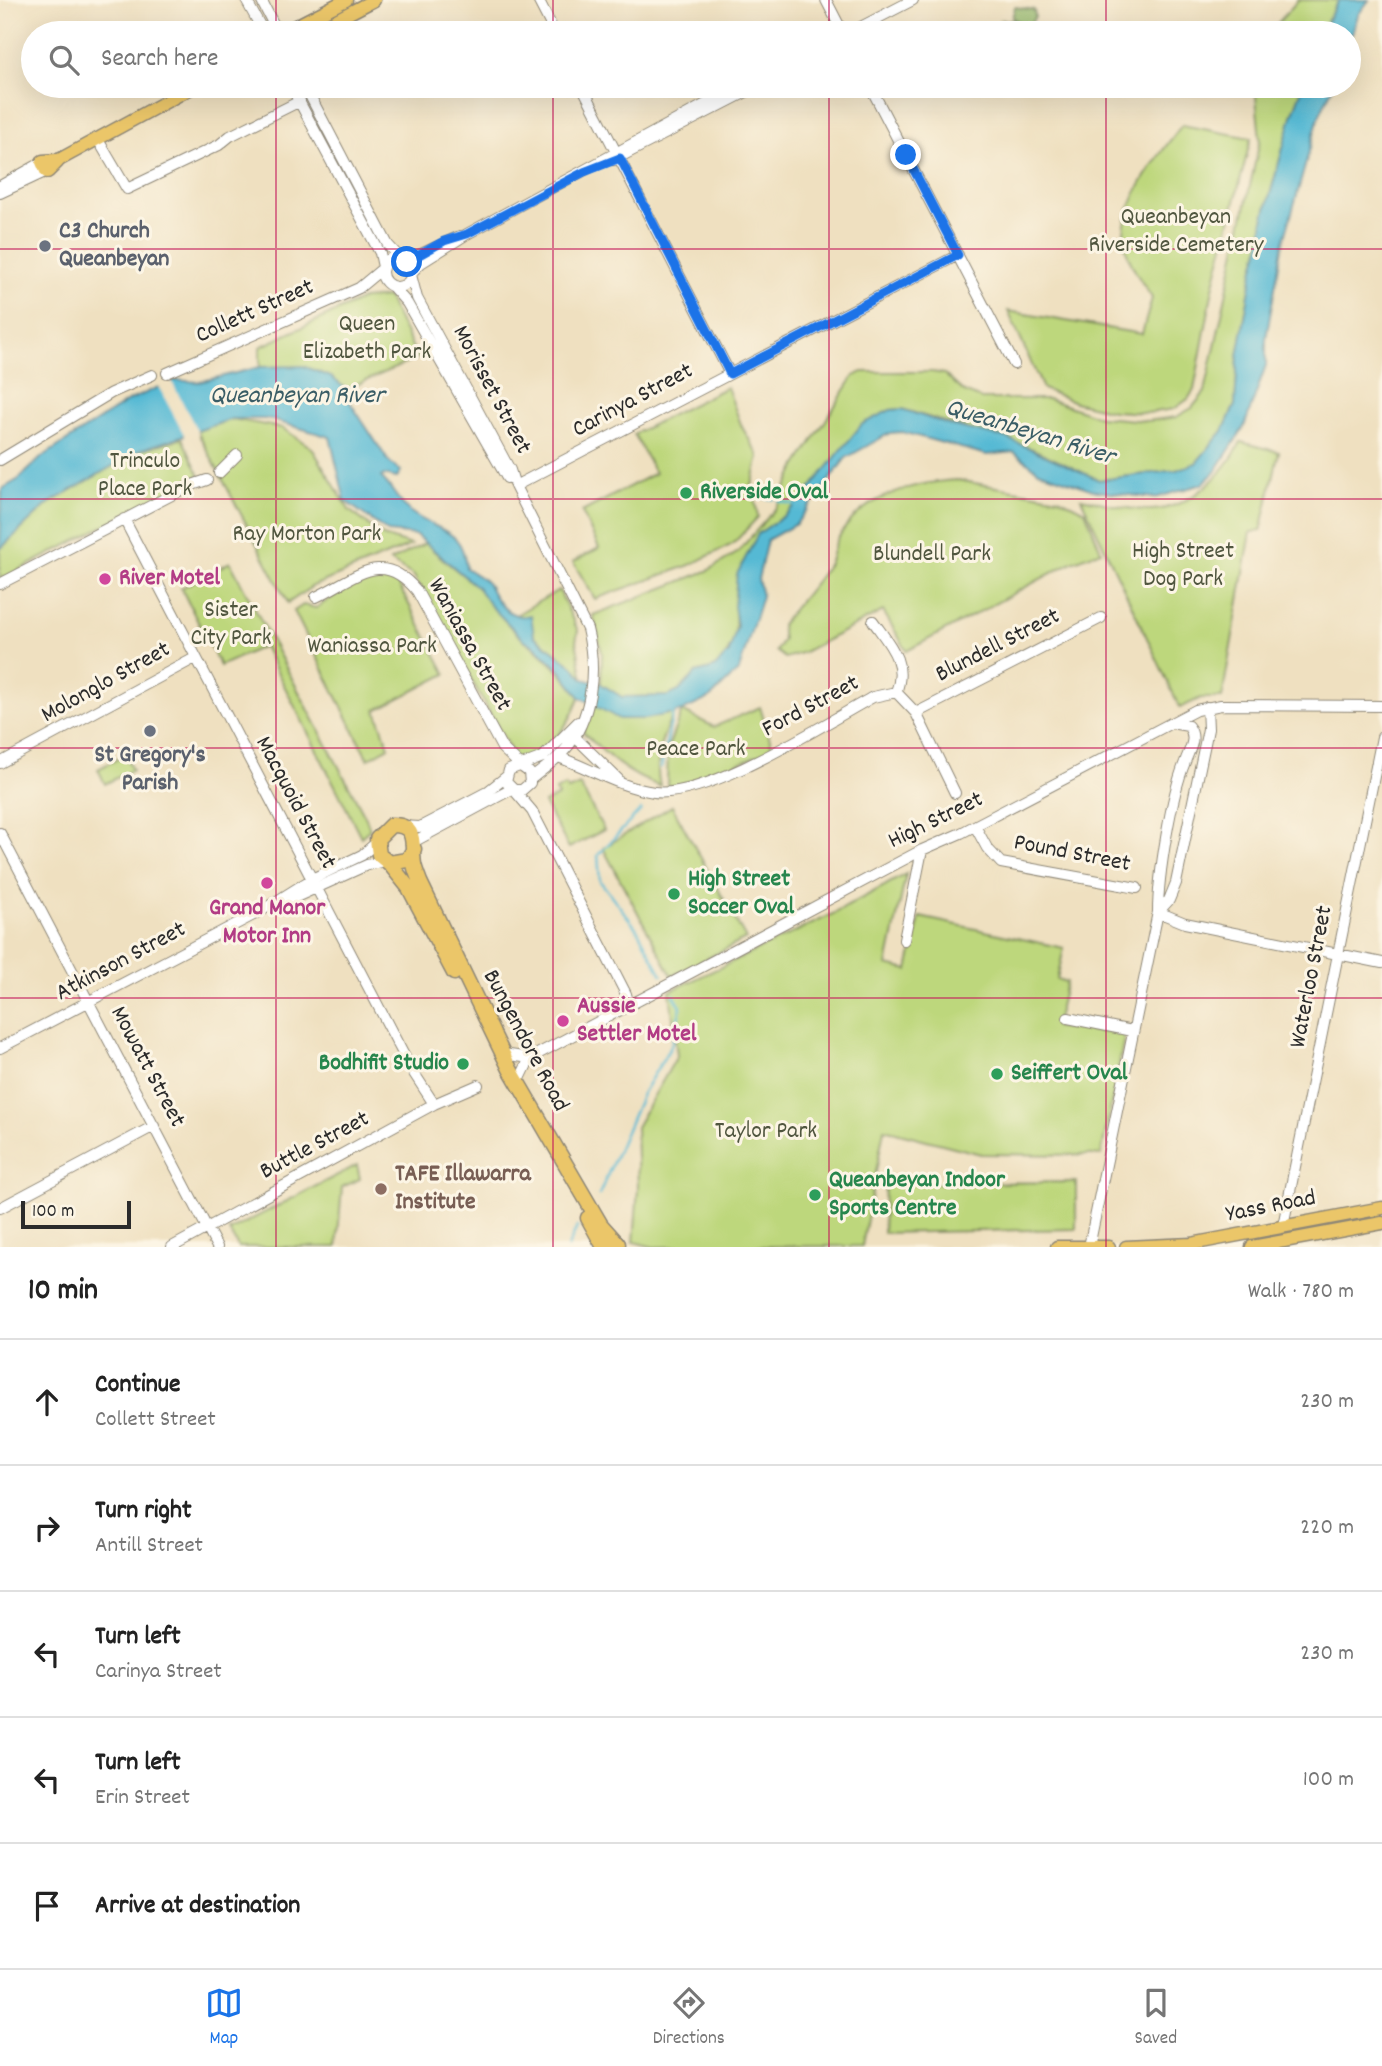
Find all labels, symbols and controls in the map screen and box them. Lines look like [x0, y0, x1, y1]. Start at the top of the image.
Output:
search box [21, 21, 1361, 98]
icon: search [45, 41, 83, 79]
text: Search here [101, 41, 219, 78]
route end [890, 139, 921, 170]
park label: Queanbeyan Riverside Cemetery [1089, 201, 1265, 263]
place label: C3 Church Queanbeyan [59, 215, 169, 277]
marker: C3 Church Queanbeyan [37, 238, 53, 254]
route start [391, 246, 422, 277]
street label: Collett Street [191, 271, 320, 353]
park label: Queen Elizabeth Park [303, 308, 431, 370]
street label: Morisset Street [443, 320, 539, 461]
street label: Carinya Street [567, 355, 700, 447]
water label: Queanbeyan River [210, 378, 388, 415]
water label: Queanbeyan River [941, 390, 1122, 477]
park label: Trinculo Place Park [98, 445, 192, 507]
place label: Riverside Oval [700, 476, 828, 510]
marker: Riverside Oval [678, 485, 694, 501]
park label: Ray Morton Park [233, 518, 381, 552]
park label: High Street Dog Park [1132, 535, 1234, 597]
park label: Blundell Park [873, 538, 991, 572]
place label: River Motel [119, 562, 220, 596]
marker: River Motel [97, 571, 113, 587]
street label: Waniassa Street [418, 572, 520, 718]
park label: Sister City Park [190, 594, 272, 656]
street label: Blundell Street [930, 600, 1066, 692]
park label: Waniassa Park [307, 630, 437, 664]
street label: Molonglo Street [35, 633, 177, 733]
street label: Ford Street [756, 667, 866, 747]
marker: St Gregory's Parish [142, 723, 158, 739]
street label: Macquoid Street [246, 731, 344, 876]
park label: Peace Park [646, 733, 746, 767]
place label: St Gregory's Parish [94, 739, 206, 801]
street label: High Street [883, 783, 989, 859]
street label: Pound Street [1011, 826, 1133, 882]
place label: High Street Soccer Oval [688, 863, 795, 925]
marker: Grand Manor Motor Inn [259, 875, 275, 891]
marker: High Street Soccer Oval [666, 886, 682, 902]
place label: Grand Manor Motor Inn [209, 892, 326, 954]
street label: Waterloo Street [1282, 903, 1342, 1051]
street label: Atkinson Street [50, 913, 192, 1011]
street label: Bungendore Road [473, 964, 577, 1118]
place label: Aussie Settler Motel [577, 990, 697, 1052]
street label: Mowatt Street [101, 1000, 193, 1134]
marker: Aussie Settler Motel [555, 1013, 571, 1029]
place label: Bodhifit Studio [319, 1047, 449, 1081]
marker: Bodhifit Studio [455, 1056, 471, 1072]
place label: Seiffert Oval [1011, 1057, 1128, 1091]
marker: Seiffert Oval [989, 1066, 1005, 1082]
street label: Buttle Street [254, 1103, 376, 1189]
park label: Taylor Park [715, 1115, 817, 1149]
place label: TAFE Illawarra Institute [395, 1158, 531, 1220]
place label: Queanbeyan Indoor Sports Centre [829, 1164, 1006, 1226]
marker: TAFE Illawarra Institute [373, 1181, 389, 1197]
street label: Yass Road [1223, 1182, 1319, 1232]
marker: Queanbeyan Indoor Sports Centre [807, 1187, 823, 1203]
scale bar [21, 1198, 131, 1230]
text: 100 m [32, 1199, 74, 1226]
text: 10 min [28, 1271, 98, 1314]
text: Walk · 780 m [1248, 1276, 1354, 1309]
text: Continue [95, 1367, 180, 1404]
icon: ahead [28, 1383, 66, 1421]
text: 230 m [1300, 1386, 1354, 1419]
text: Collett Street [95, 1404, 216, 1437]
text: Turn right [95, 1493, 192, 1530]
icon: right [28, 1509, 66, 1547]
text: 220 m [1300, 1512, 1354, 1545]
text: Antill Street [95, 1530, 203, 1563]
text: Turn left [95, 1619, 181, 1656]
icon: left [28, 1635, 66, 1673]
text: 230 m [1300, 1638, 1354, 1671]
text: Carinya Street [95, 1656, 222, 1689]
text: Turn left [95, 1745, 181, 1782]
icon: left [28, 1761, 66, 1799]
text: 100 m [1303, 1764, 1354, 1797]
text: Erin Street [95, 1782, 190, 1815]
icon: arrive [28, 1887, 66, 1925]
text: Arrive at destination [95, 1888, 300, 1925]
tab: Map [205, 1984, 243, 2053]
tab: Directions [653, 1984, 725, 2053]
tab: Saved [1135, 1984, 1177, 2053]

